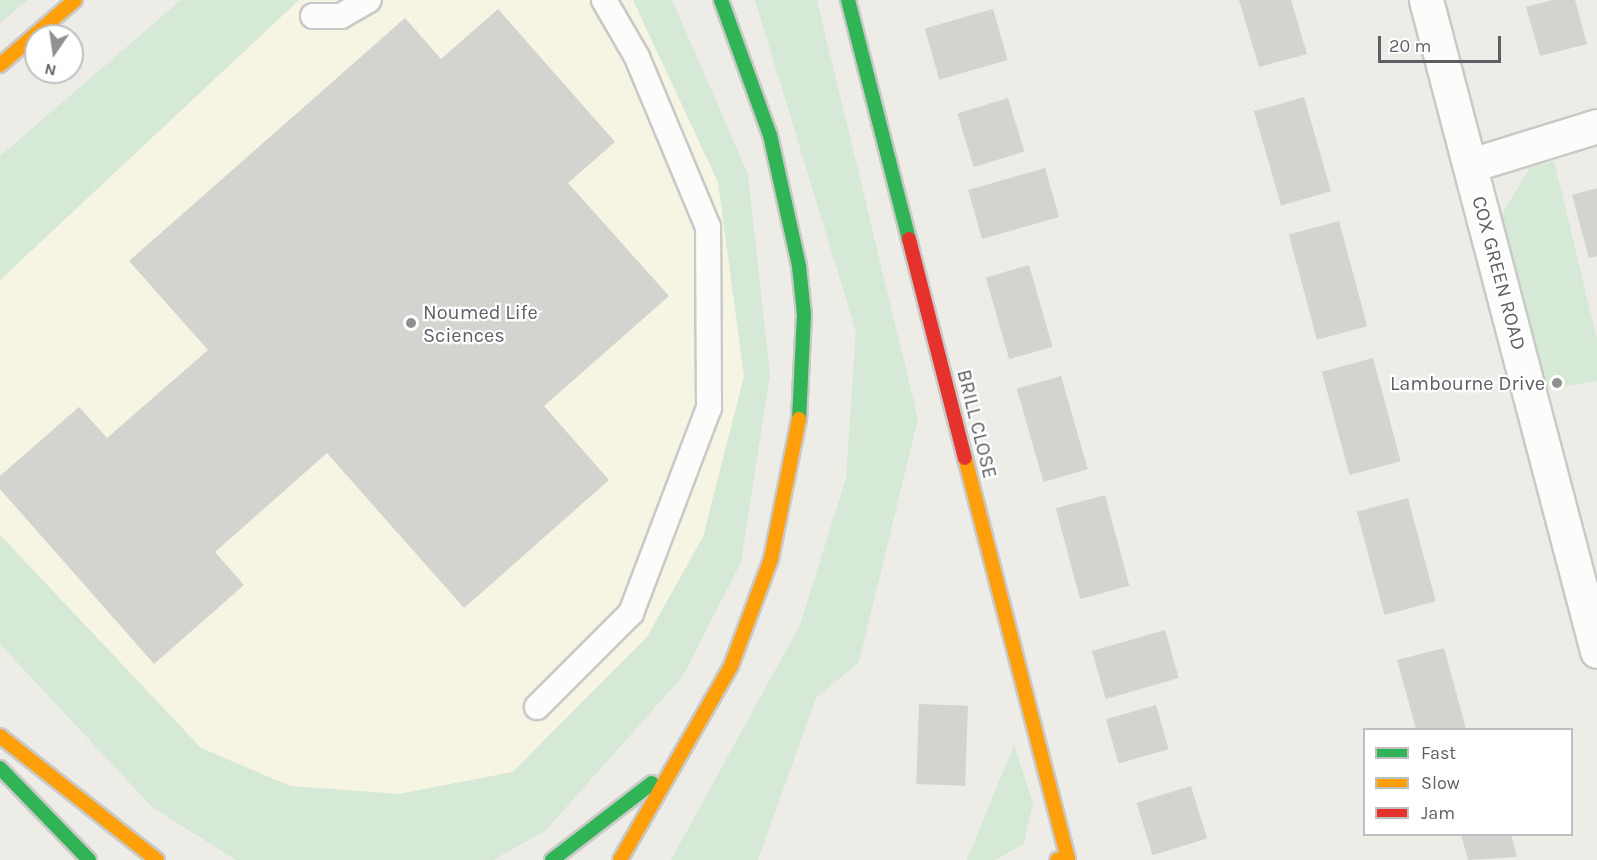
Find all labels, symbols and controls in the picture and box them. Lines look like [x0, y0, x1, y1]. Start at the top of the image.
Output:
north arrow [24, 24, 84, 84]
scale bar [1381, 24, 1504, 62]
text: 20 m [1389, 35, 1431, 57]
text: N [43, 60, 58, 81]
street label: COX GREEN ROAD [1467, 193, 1531, 353]
place label: Noumed Life Sciences [423, 300, 538, 347]
marker: Noumed Life Sciences [404, 316, 418, 330]
street label: BRILL CLOSE [952, 367, 1002, 481]
place label: Lambourne Drive [1390, 371, 1545, 395]
marker: Lambourne Drive [1550, 376, 1564, 390]
legend [1363, 728, 1573, 836]
text: Fast [1421, 742, 1456, 764]
text: Slow [1421, 772, 1460, 794]
text: Jam [1421, 802, 1455, 824]

